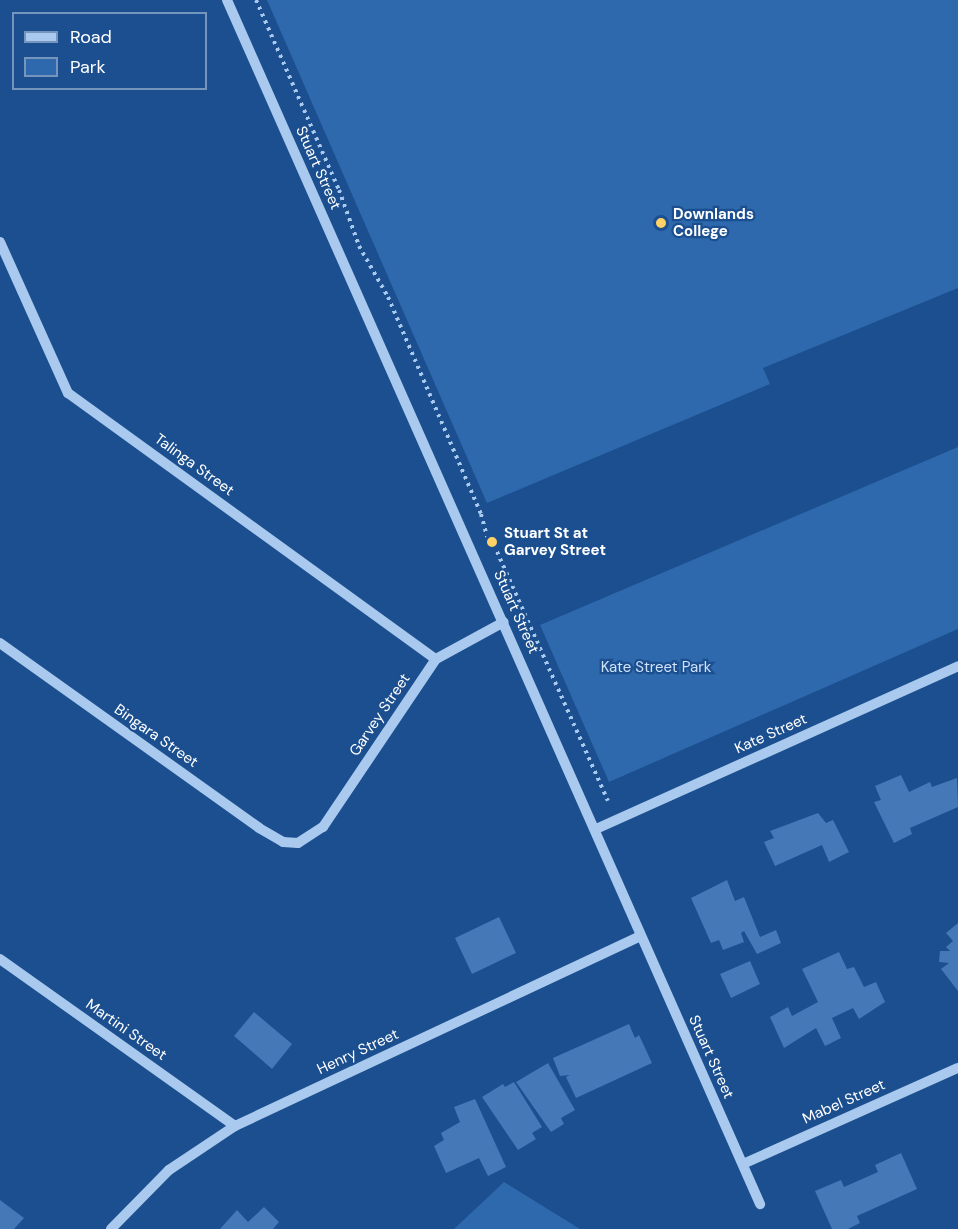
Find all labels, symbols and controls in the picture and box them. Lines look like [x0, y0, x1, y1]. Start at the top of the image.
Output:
legend [12, 12, 207, 90]
text: Road [70, 25, 112, 49]
text: Park [70, 55, 106, 79]
street label: Stuart Street [292, 124, 344, 212]
place label: Downlands College [673, 205, 754, 240]
marker: Downlands College [654, 216, 668, 230]
street label: Talinga Street [151, 430, 237, 500]
place label: Stuart St at Garvey Street [504, 524, 606, 559]
marker: Stuart St at Garvey Street [485, 535, 499, 549]
street label: Stuart Street [490, 568, 542, 656]
park label: Kate Street Park [601, 659, 711, 677]
street label: Garvey Street [346, 670, 414, 760]
street label: Bingara Street [111, 701, 201, 771]
street label: Kate Street [732, 710, 810, 758]
street label: Martini Street [82, 996, 170, 1064]
street label: Stuart Street [685, 1013, 737, 1101]
street label: Henry Street [314, 1025, 402, 1079]
street label: Mabel Street [800, 1076, 888, 1128]

